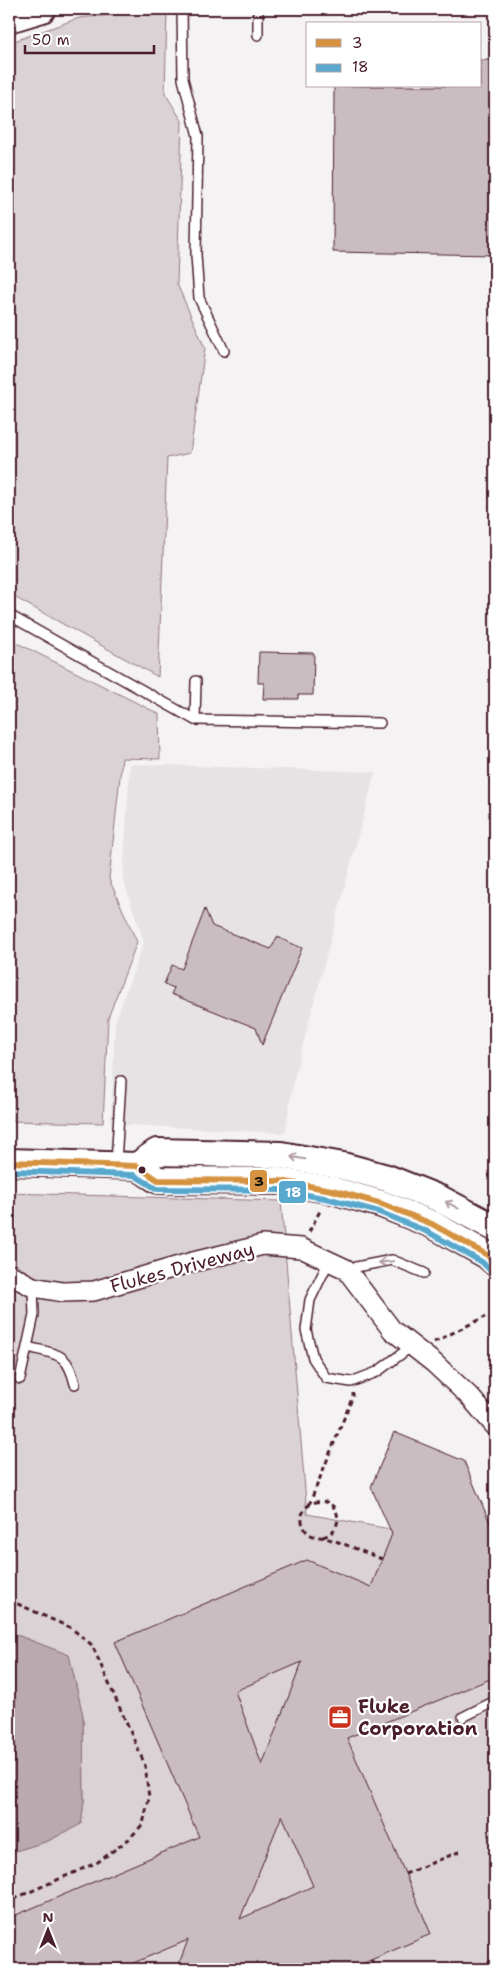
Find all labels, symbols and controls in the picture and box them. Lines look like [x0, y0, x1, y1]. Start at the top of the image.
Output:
scale bar [25, 22, 154, 54]
legend [306, 22, 482, 88]
text: 50 m [32, 30, 70, 50]
text: 3 [352, 33, 363, 53]
text: 18 [352, 57, 369, 77]
one-way arrow [290, 1153, 306, 1163]
unlabelled marker [137, 1165, 147, 1175]
line badge: 3 [249, 1169, 268, 1193]
text: 3 [254, 1172, 264, 1190]
line badge: 18 [278, 1180, 307, 1204]
text: 18 [285, 1183, 301, 1201]
one-way arrow [445, 1200, 460, 1209]
street label: Flukes Driveway [107, 1236, 257, 1299]
one-way arrow [379, 1257, 395, 1267]
place label: Fluke Corporation [358, 1694, 478, 1741]
office icon: Fluke Corporation [327, 1704, 353, 1730]
north arrow [22, 1906, 72, 1956]
text: N [42, 1908, 54, 1926]

